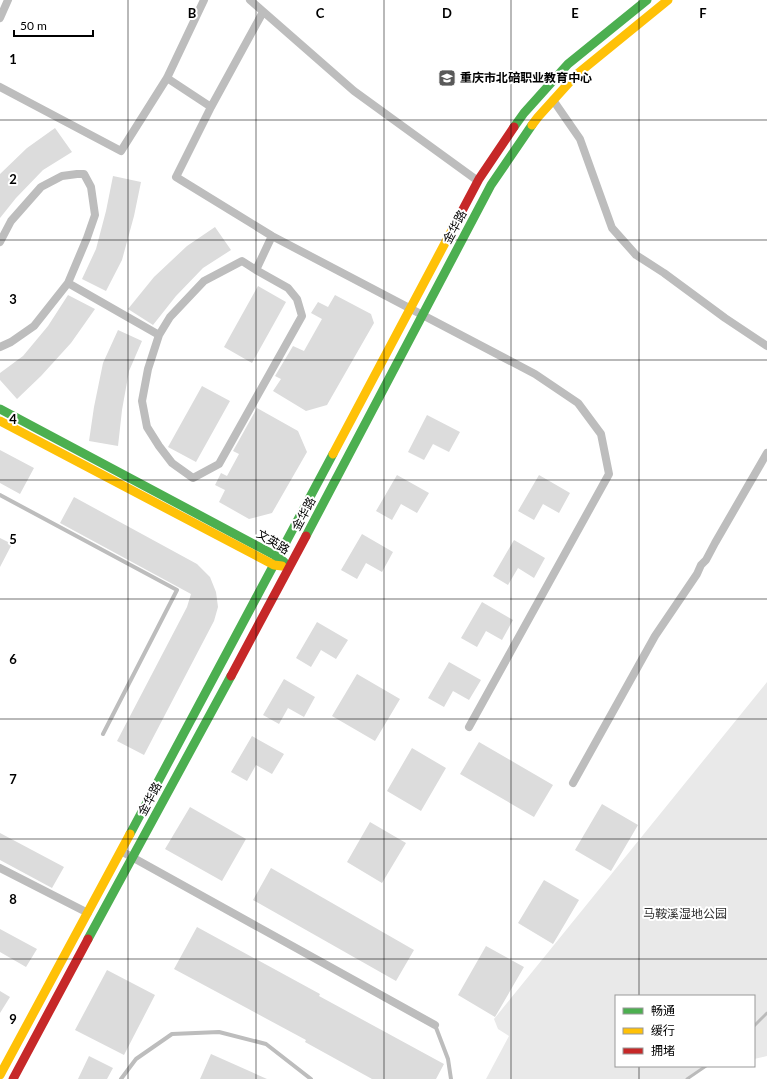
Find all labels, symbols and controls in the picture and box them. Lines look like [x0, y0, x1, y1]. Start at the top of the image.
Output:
text: B [188, 5, 197, 21]
text: C [316, 5, 325, 21]
text: D [442, 5, 452, 21]
text: E [571, 5, 579, 21]
text: F [699, 5, 707, 21]
scale bar [14, 12, 93, 38]
text: 50 m [20, 18, 47, 33]
text: 1 [9, 51, 17, 67]
school or university icon: 重庆市北碚职业教育中心 [437, 68, 457, 88]
place label: 重庆市北碚职业教育中心 [460, 70, 592, 85]
text: 2 [9, 171, 17, 187]
street label: 金华路 [439, 207, 470, 246]
text: 3 [9, 291, 17, 307]
text: 4 [9, 411, 17, 427]
street label: 金华路 [288, 494, 319, 533]
street label: 文英路 [254, 526, 293, 557]
text: 5 [9, 531, 17, 547]
text: 6 [9, 651, 17, 667]
text: 7 [9, 771, 17, 787]
street label: 金华路 [134, 779, 165, 818]
text: 8 [9, 891, 17, 907]
park label: 马鞍溪湿地公园 [643, 906, 727, 921]
legend [615, 995, 755, 1067]
text: 畅通 [651, 1003, 675, 1018]
text: 9 [9, 1011, 17, 1027]
text: 缓行 [651, 1023, 675, 1038]
text: 拥堵 [651, 1043, 675, 1058]

